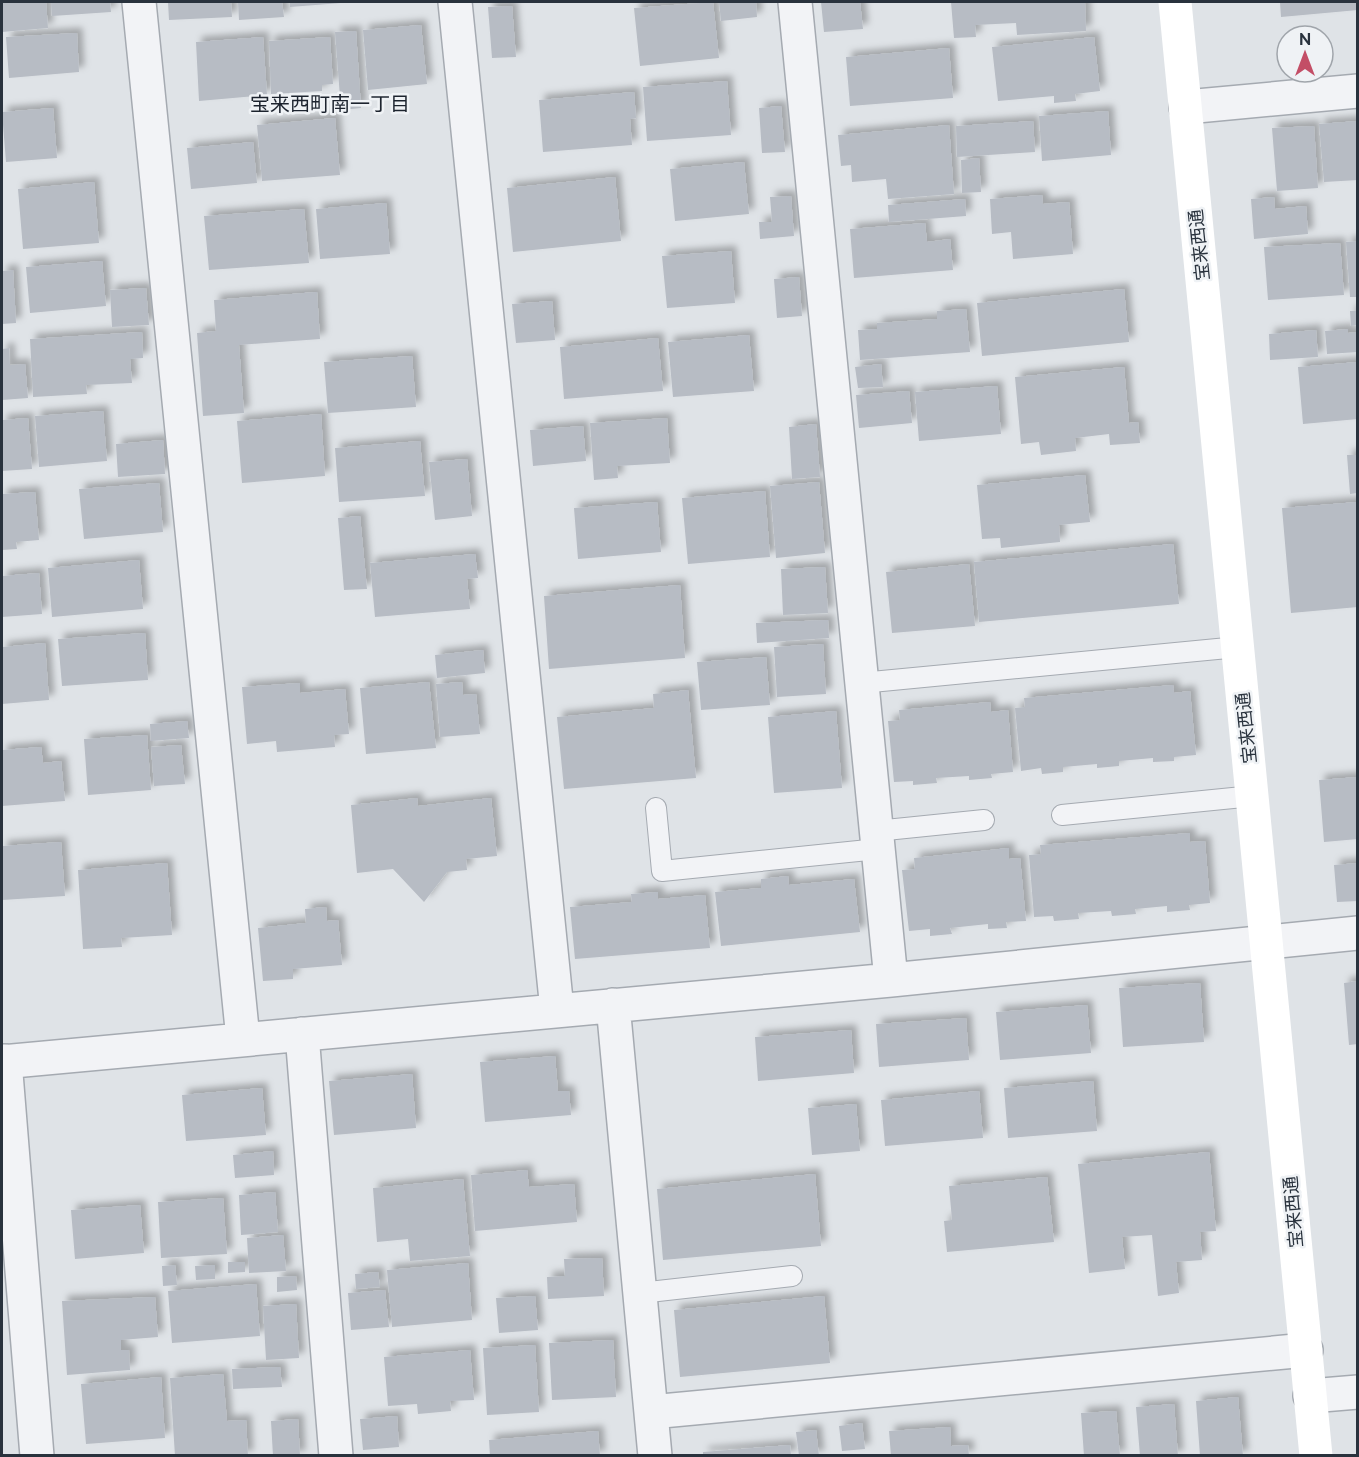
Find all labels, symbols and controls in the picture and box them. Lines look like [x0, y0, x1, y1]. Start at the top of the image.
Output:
north arrow [1275, 24, 1335, 84]
text: N [1299, 30, 1311, 49]
district label: 宝来西町南一丁目 [250, 92, 410, 116]
street label: 宝来西通 [1185, 208, 1213, 282]
street label: 宝来西通 [1232, 691, 1260, 765]
street label: 宝来西通 [1279, 1175, 1307, 1249]

